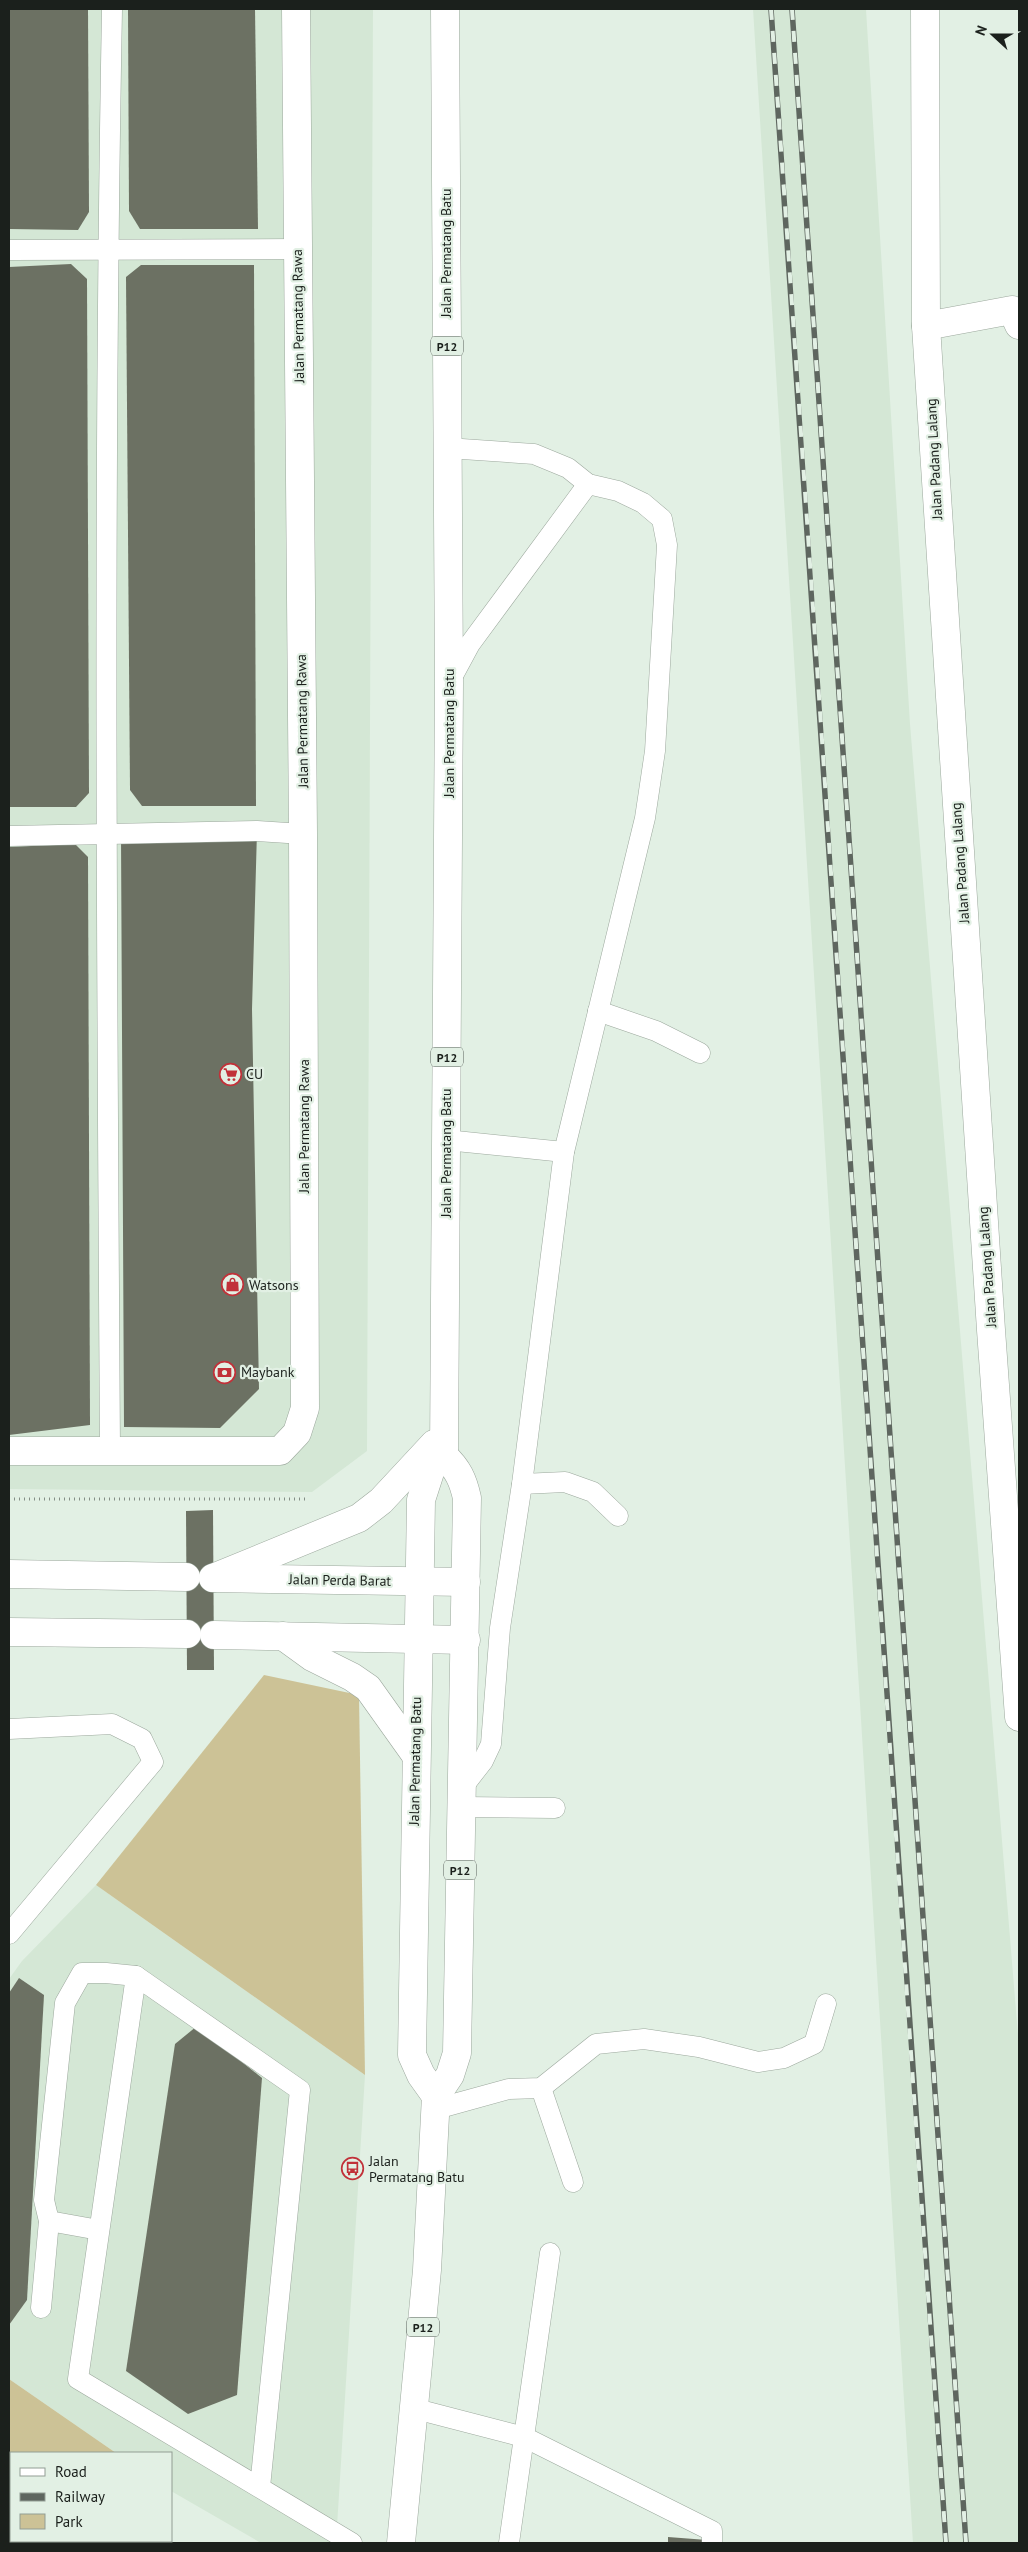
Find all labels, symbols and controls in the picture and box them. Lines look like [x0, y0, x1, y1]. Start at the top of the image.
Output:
north arrow [968, 10, 1018, 60]
text: N [971, 23, 991, 38]
street label: Jalan Permatang Batu [437, 189, 455, 318]
street label: Jalan Permatang Rawa [288, 249, 308, 384]
road number: P12 [431, 336, 463, 356]
street label: Jalan Padang Lalang [922, 398, 946, 521]
street label: Jalan Permatang Rawa [292, 654, 312, 789]
street label: Jalan Permatang Batu [440, 669, 458, 798]
street label: Jalan Padang Lalang [947, 802, 973, 925]
road number: P12 [431, 1048, 463, 1066]
street label: Jalan Permatang Rawa [295, 1059, 313, 1194]
supermarket icon: CU [218, 1062, 242, 1086]
place label: CU [246, 1065, 263, 1083]
street label: Jalan Permatang Batu [437, 1089, 455, 1218]
street label: Jalan Padang Lalang [974, 1206, 1000, 1329]
shop icon: Watsons [221, 1273, 245, 1297]
place label: Watsons [249, 1276, 299, 1294]
bank icon: Maybank [213, 1360, 237, 1384]
place label: Maybank [241, 1363, 295, 1381]
street label: Jalan Perda Barat [288, 1570, 392, 1590]
street label: Jalan Permatang Batu [405, 1696, 425, 1827]
road number: P12 [444, 1860, 476, 1880]
place label: Jalan Permatang Batu [368, 2152, 465, 2186]
bus stop icon: Jalan Permatang Batu [341, 2157, 365, 2181]
road number: P12 [407, 2318, 439, 2336]
legend [10, 2452, 172, 2542]
text: Road [55, 2462, 87, 2481]
text: Railway [55, 2487, 105, 2506]
text: Park [55, 2512, 83, 2531]

